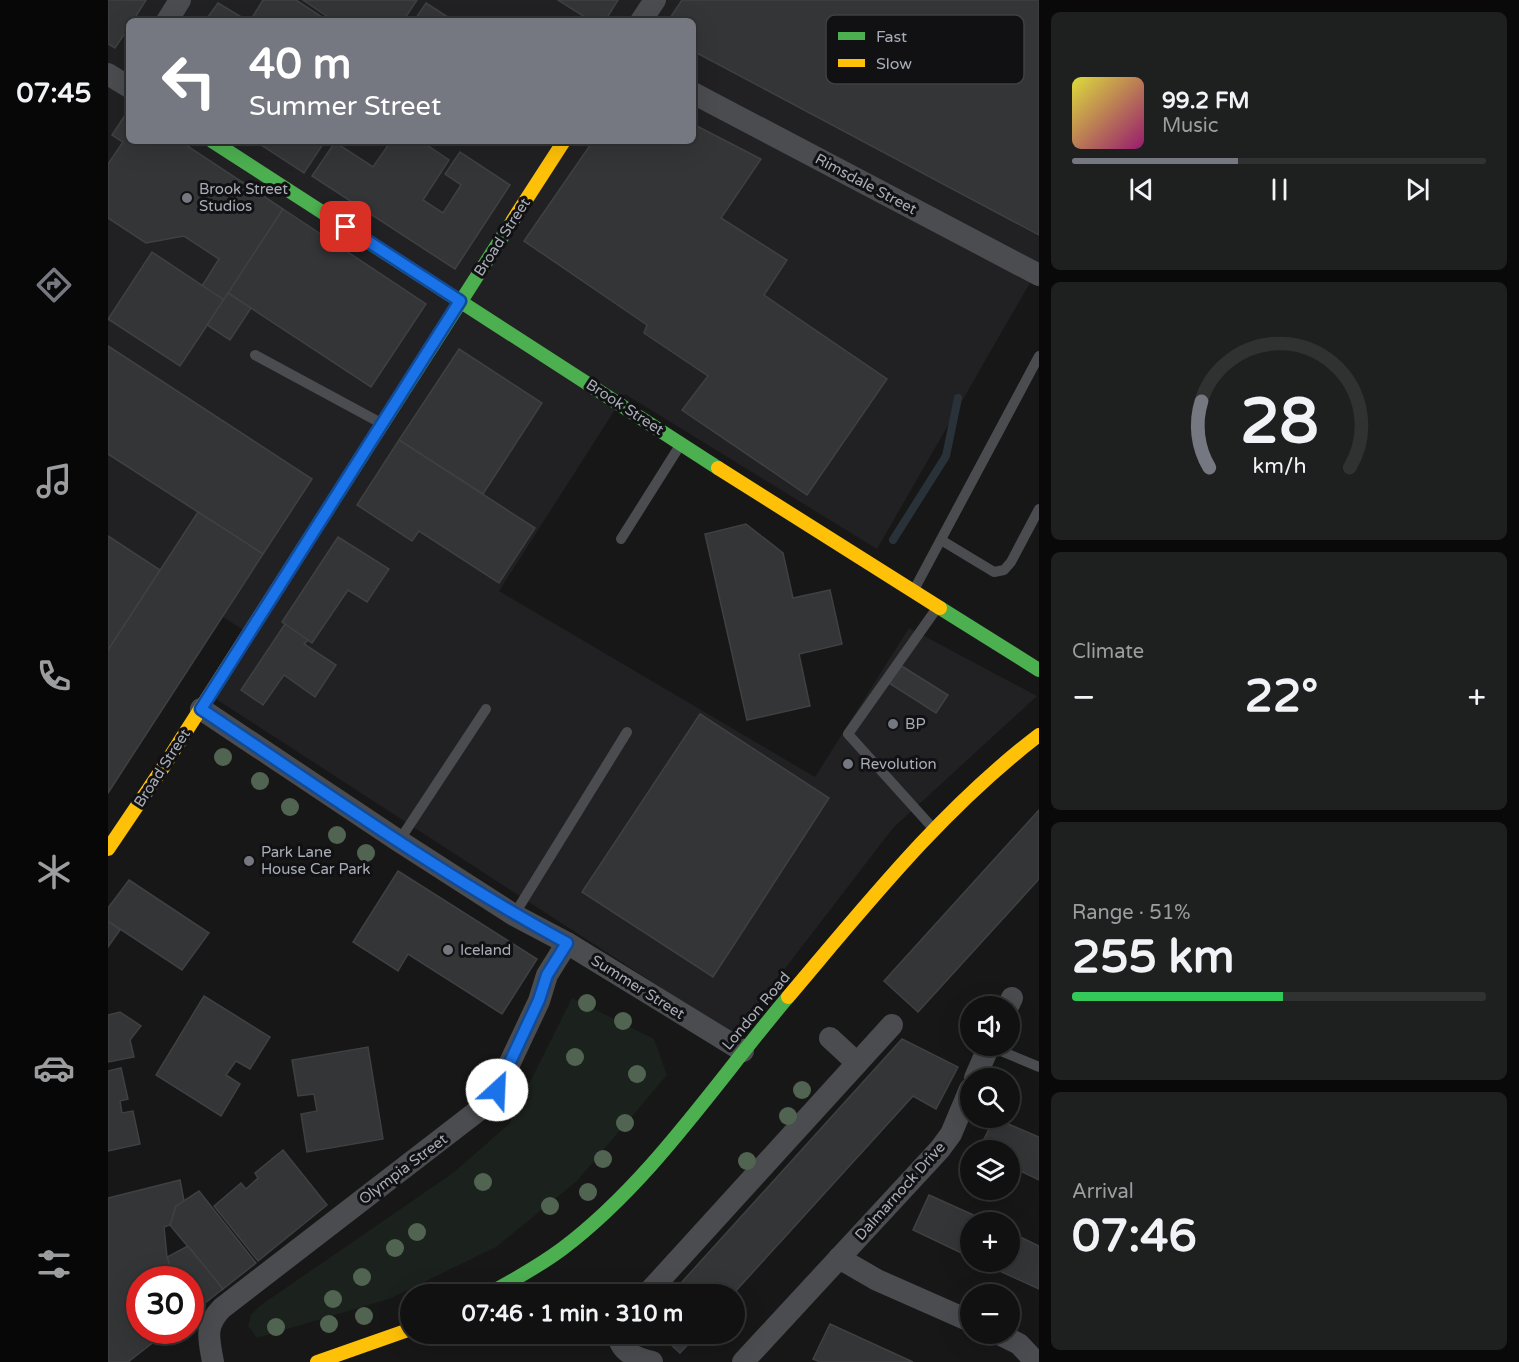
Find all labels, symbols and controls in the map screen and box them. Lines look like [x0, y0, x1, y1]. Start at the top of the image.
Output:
legend [826, 15, 1024, 84]
text: Fast [876, 27, 907, 47]
text: 40 m [249, 39, 351, 90]
icon: left [150, 42, 228, 120]
text: Slow [876, 54, 912, 74]
text: 07:45 [17, 77, 91, 110]
text: 99.2 FM [1162, 88, 1250, 114]
text: Summer Street [249, 90, 441, 123]
text: Music [1162, 114, 1218, 138]
street label: Rimsdale Street [812, 150, 920, 218]
icon: previous [1125, 173, 1158, 206]
icon: pause [1263, 173, 1296, 206]
icon: next [1401, 173, 1434, 206]
place label: Brook Street Studios [199, 180, 288, 215]
marker: Brook Street Studios [180, 191, 194, 205]
street label: Broad Street [470, 194, 534, 279]
pin [320, 201, 371, 252]
icon: arrive [329, 210, 362, 243]
icon: directions [33, 264, 75, 306]
street label: Brook Street [583, 375, 667, 439]
text: 28 [1240, 385, 1318, 460]
text: km/h [1252, 453, 1306, 479]
icon: music [33, 460, 75, 502]
text: Climate [1072, 640, 1144, 664]
icon: phone [33, 655, 75, 697]
text: 22° [1245, 670, 1318, 724]
text: − [1072, 678, 1096, 717]
text: + [1467, 678, 1486, 717]
place label: BP [905, 715, 925, 733]
marker: BP [886, 717, 900, 731]
street label: Broad Street [130, 725, 194, 810]
place label: Revolution [860, 755, 937, 773]
marker: Revolution [841, 757, 855, 771]
place label: Park Lane House Car Park [261, 843, 371, 878]
icon: climate [33, 851, 75, 893]
marker: Park Lane House Car Park [242, 854, 256, 868]
text: Range · 51% [1072, 901, 1191, 925]
text: 255 km [1072, 931, 1234, 985]
place label: Iceland [460, 941, 511, 959]
marker: Iceland [441, 943, 455, 957]
street label: Summer Street [588, 951, 688, 1023]
street label: London Road [718, 968, 794, 1054]
map controls [960, 996, 1020, 1344]
button: sound [960, 996, 1020, 1056]
icon: car [33, 1047, 75, 1089]
position arrow [465, 1058, 529, 1122]
button: search [960, 1068, 1020, 1128]
street label: Olympia Street [355, 1130, 451, 1208]
street label: Dalmarnock Drive [851, 1138, 949, 1244]
button: layers [960, 1140, 1020, 1200]
text: Arrival [1072, 1180, 1134, 1204]
text: 07:46 [1072, 1210, 1197, 1264]
button: + [960, 1212, 1020, 1272]
icon: filters [33, 1243, 75, 1285]
speed limit sign: 30 [126, 1266, 204, 1344]
button: − [960, 1284, 1020, 1344]
text: 07:46 · 1 min · 310 m [462, 1301, 683, 1327]

